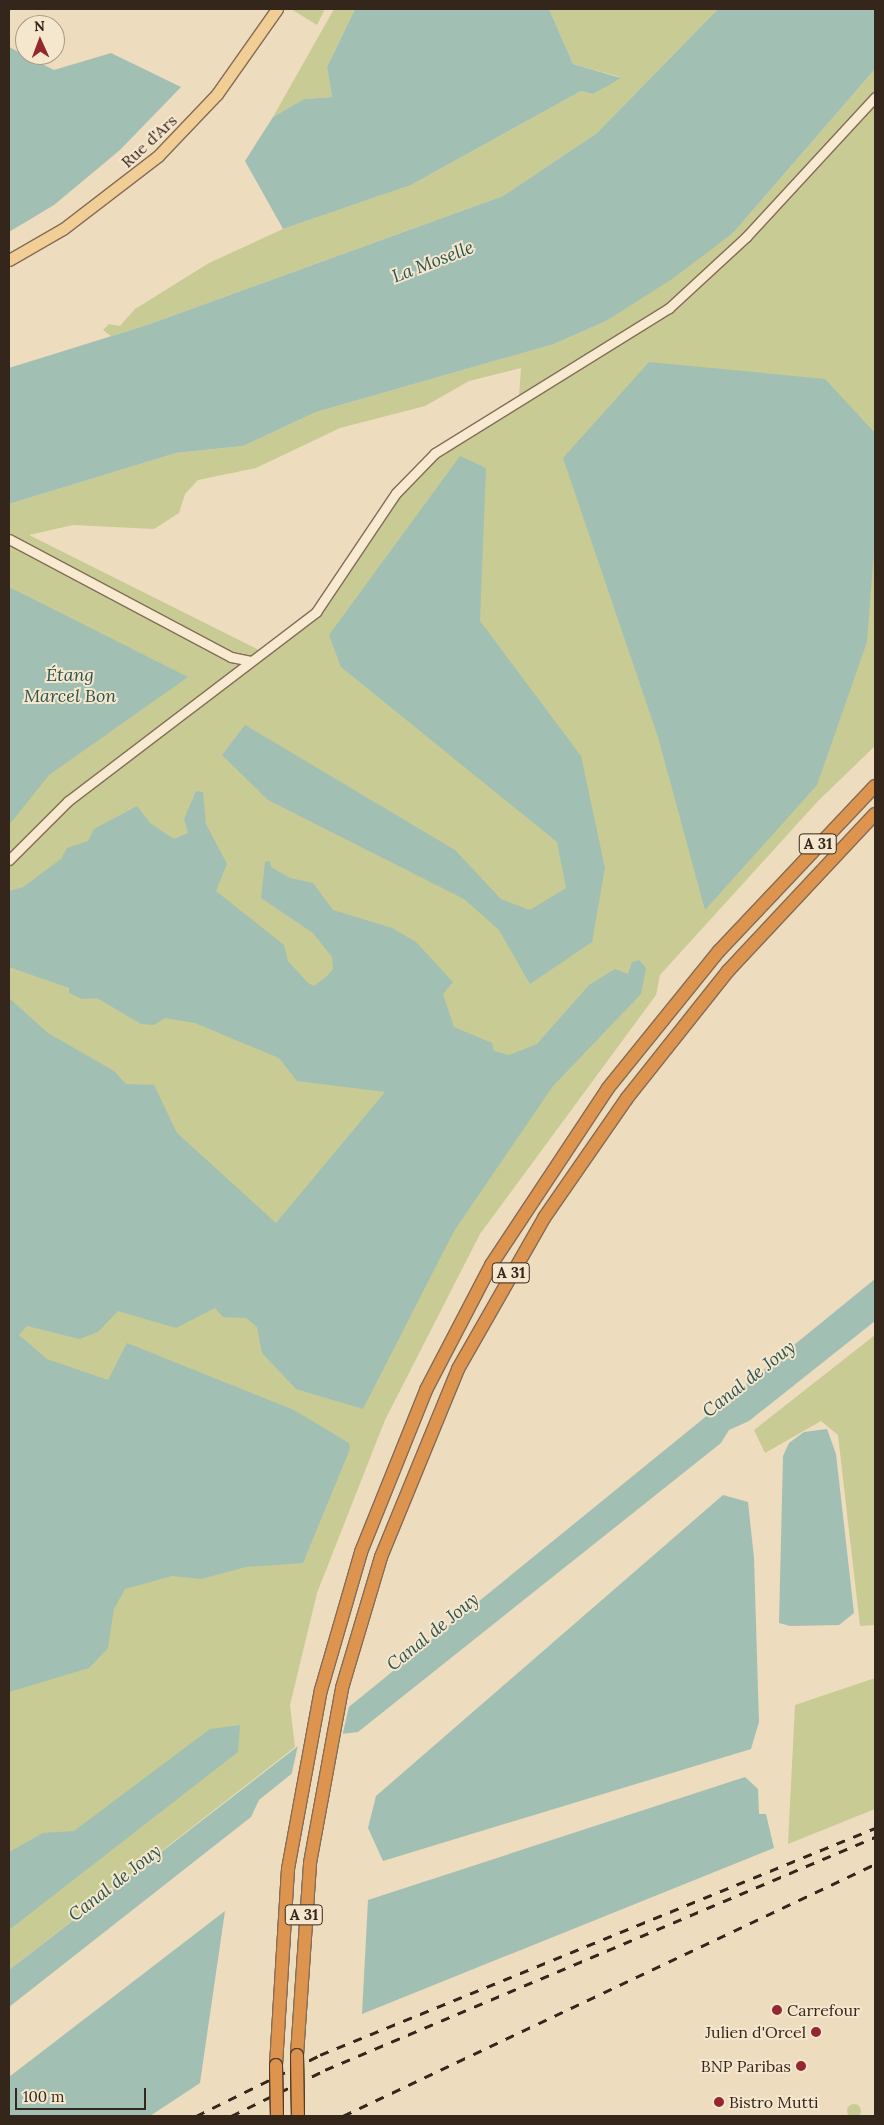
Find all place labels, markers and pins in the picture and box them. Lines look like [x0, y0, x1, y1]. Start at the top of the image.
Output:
place label: Carrefour [787, 2000, 860, 2020]
marker: Carrefour [771, 2004, 783, 2016]
place label: Julien d'Orcel [705, 2022, 806, 2042]
marker: Julien d'Orcel [810, 2026, 822, 2038]
place label: BNP Paribas [701, 2056, 791, 2076]
marker: BNP Paribas [795, 2060, 807, 2072]
place label: Bistro Mutti [729, 2092, 819, 2112]
marker: Bistro Mutti [713, 2096, 725, 2108]

